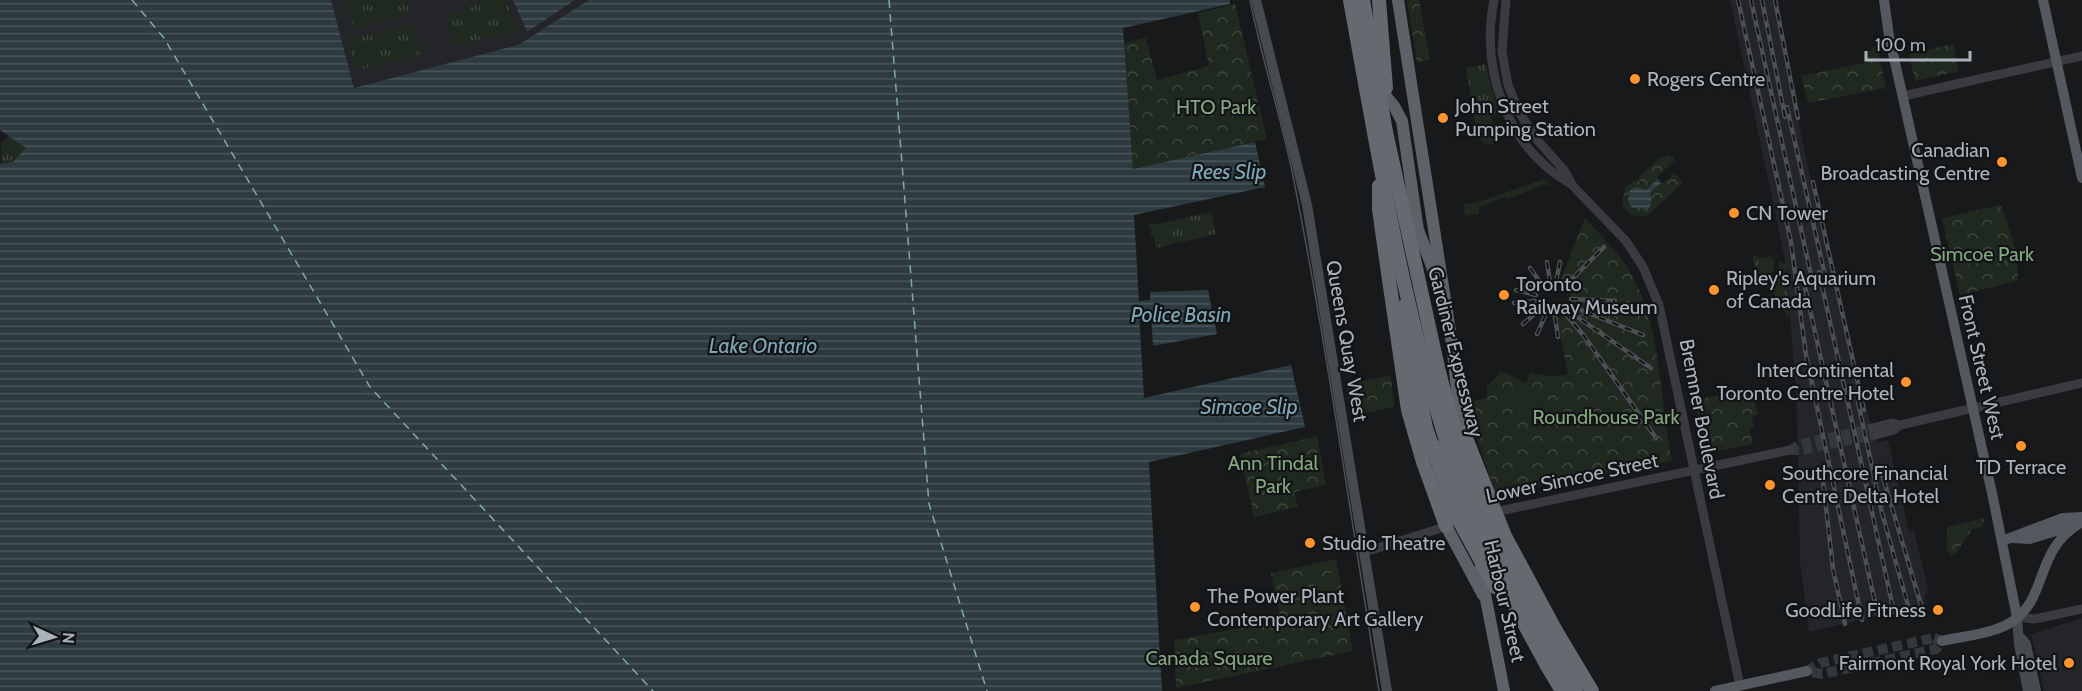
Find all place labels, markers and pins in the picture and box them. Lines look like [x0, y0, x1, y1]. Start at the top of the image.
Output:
place label: Rogers Centre [1647, 67, 1765, 91]
marker: Rogers Centre [1628, 72, 1642, 86]
place label: John Street Pumping Station [1454, 94, 1596, 141]
marker: John Street Pumping Station [1436, 111, 1450, 125]
place label: Canadian Broadcasting Centre [1821, 138, 1990, 185]
marker: Canadian Broadcasting Centre [1995, 155, 2009, 169]
place label: CN Tower [1746, 201, 1829, 225]
marker: CN Tower [1727, 206, 1741, 220]
place label: Ripley's Aquarium of Canada [1726, 266, 1876, 313]
place label: Toronto Railway Museum [1516, 272, 1658, 319]
marker: Ripley's Aquarium of Canada [1707, 283, 1721, 297]
marker: Toronto Railway Museum [1497, 288, 1511, 302]
place label: InterContinental Toronto Centre Hotel [1717, 358, 1894, 405]
marker: InterContinental Toronto Centre Hotel [1899, 375, 1913, 389]
marker: TD Terrace [2014, 439, 2028, 453]
place label: TD Terrace [1976, 455, 2066, 479]
place label: Southcore Financial Centre Delta Hotel [1782, 461, 1948, 508]
marker: Southcore Financial Centre Delta Hotel [1763, 478, 1777, 492]
place label: Studio Theatre [1322, 531, 1446, 555]
marker: Studio Theatre [1303, 536, 1317, 550]
place label: The Power Plant Contemporary Art Gallery [1207, 584, 1423, 631]
place label: GoodLife Fitness [1785, 598, 1926, 622]
marker: The Power Plant Contemporary Art Gallery [1188, 600, 1202, 614]
marker: GoodLife Fitness [1931, 603, 1945, 617]
place label: Fairmont Royal York Hotel [1839, 651, 2057, 675]
marker: Fairmont Royal York Hotel [2062, 656, 2076, 670]

